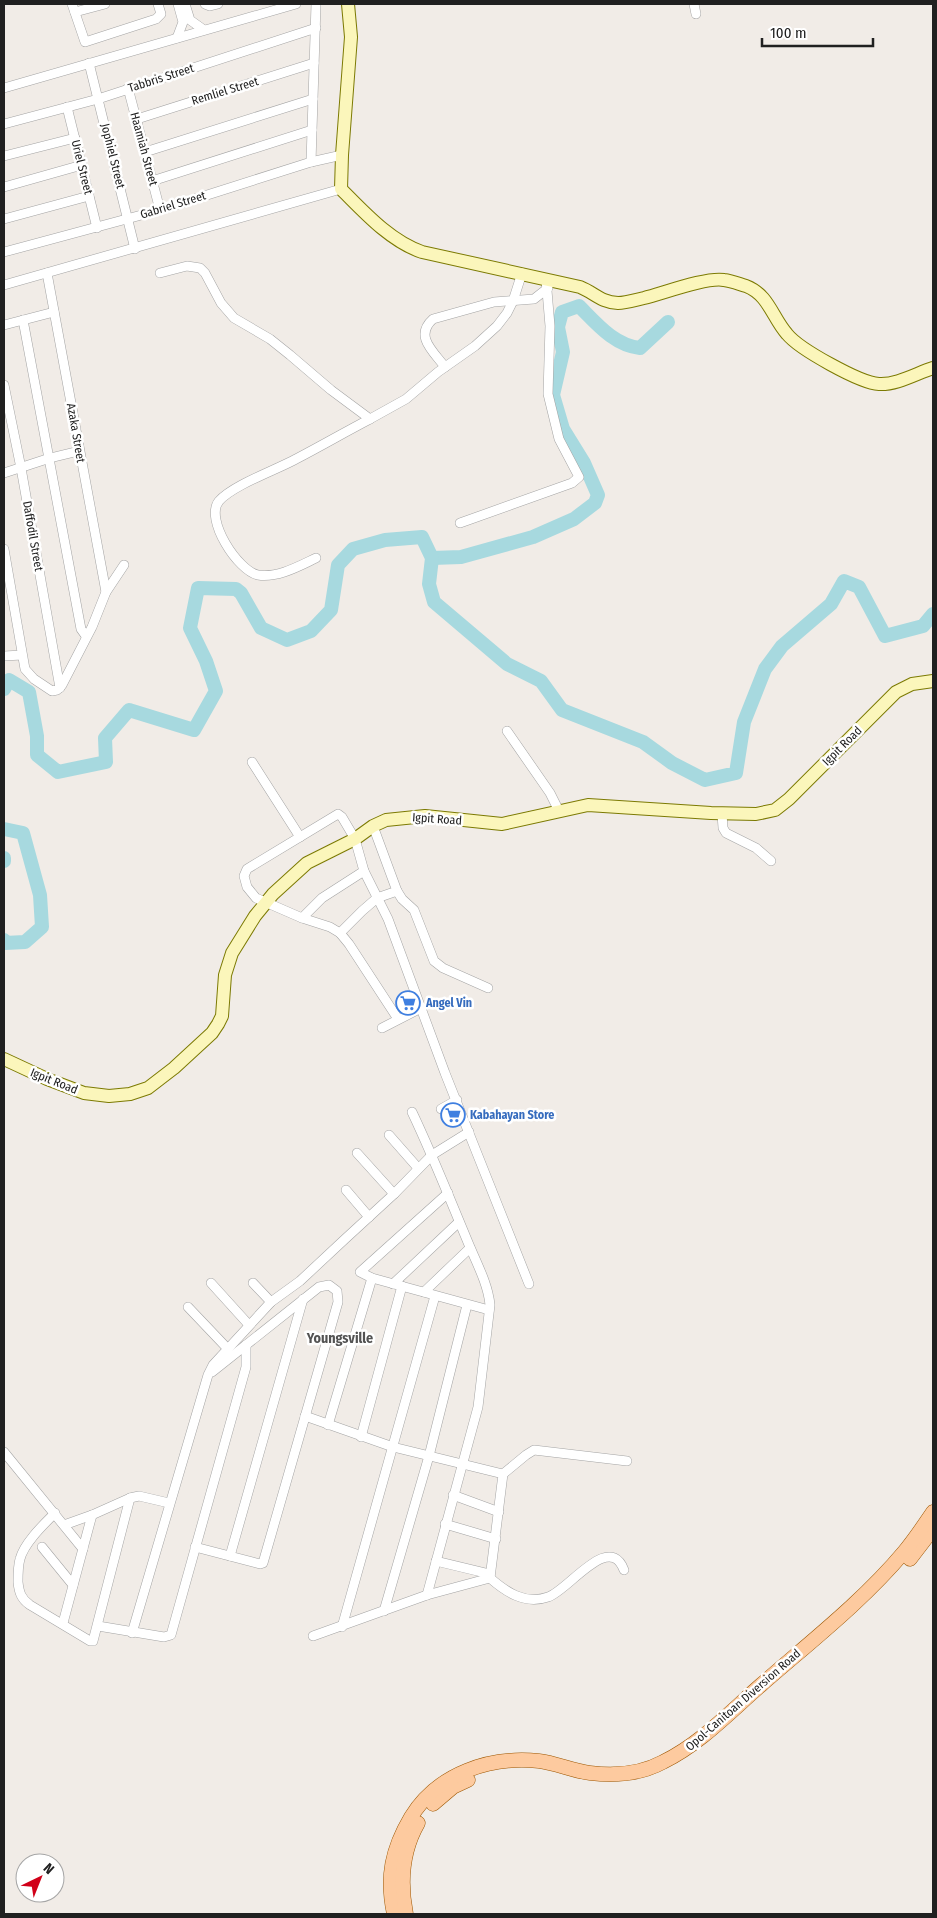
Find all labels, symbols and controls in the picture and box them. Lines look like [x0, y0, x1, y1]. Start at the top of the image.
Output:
scale bar [762, 15, 873, 47]
text: 100 m [770, 24, 807, 42]
street label: Tabbris Street [126, 61, 196, 95]
street label: Remliel Street [190, 74, 260, 108]
street label: Haamiah Street [127, 111, 161, 187]
street label: Jophiel Street [98, 122, 128, 190]
street label: Uriel Street [68, 138, 96, 196]
street label: Gabriel Street [139, 188, 208, 222]
street label: Azaka Street [64, 402, 88, 464]
street label: Daffodil Street [20, 500, 46, 572]
street label: Igpit Road [819, 723, 865, 769]
street label: Igpit Road [412, 810, 462, 828]
supermarket icon: Angel Vin [395, 990, 421, 1016]
place label: Angel Vin [425, 996, 472, 1010]
street label: Igpit Road [28, 1065, 80, 1097]
supermarket icon: Kabahayan Store [440, 1102, 466, 1128]
place label: Kabahayan Store [470, 1108, 554, 1122]
district label: Youngsville [306, 1330, 373, 1347]
street label: Opol-Canitoan Diversion Road [683, 1646, 803, 1754]
north arrow [15, 1853, 65, 1903]
text: N [40, 1860, 57, 1878]

